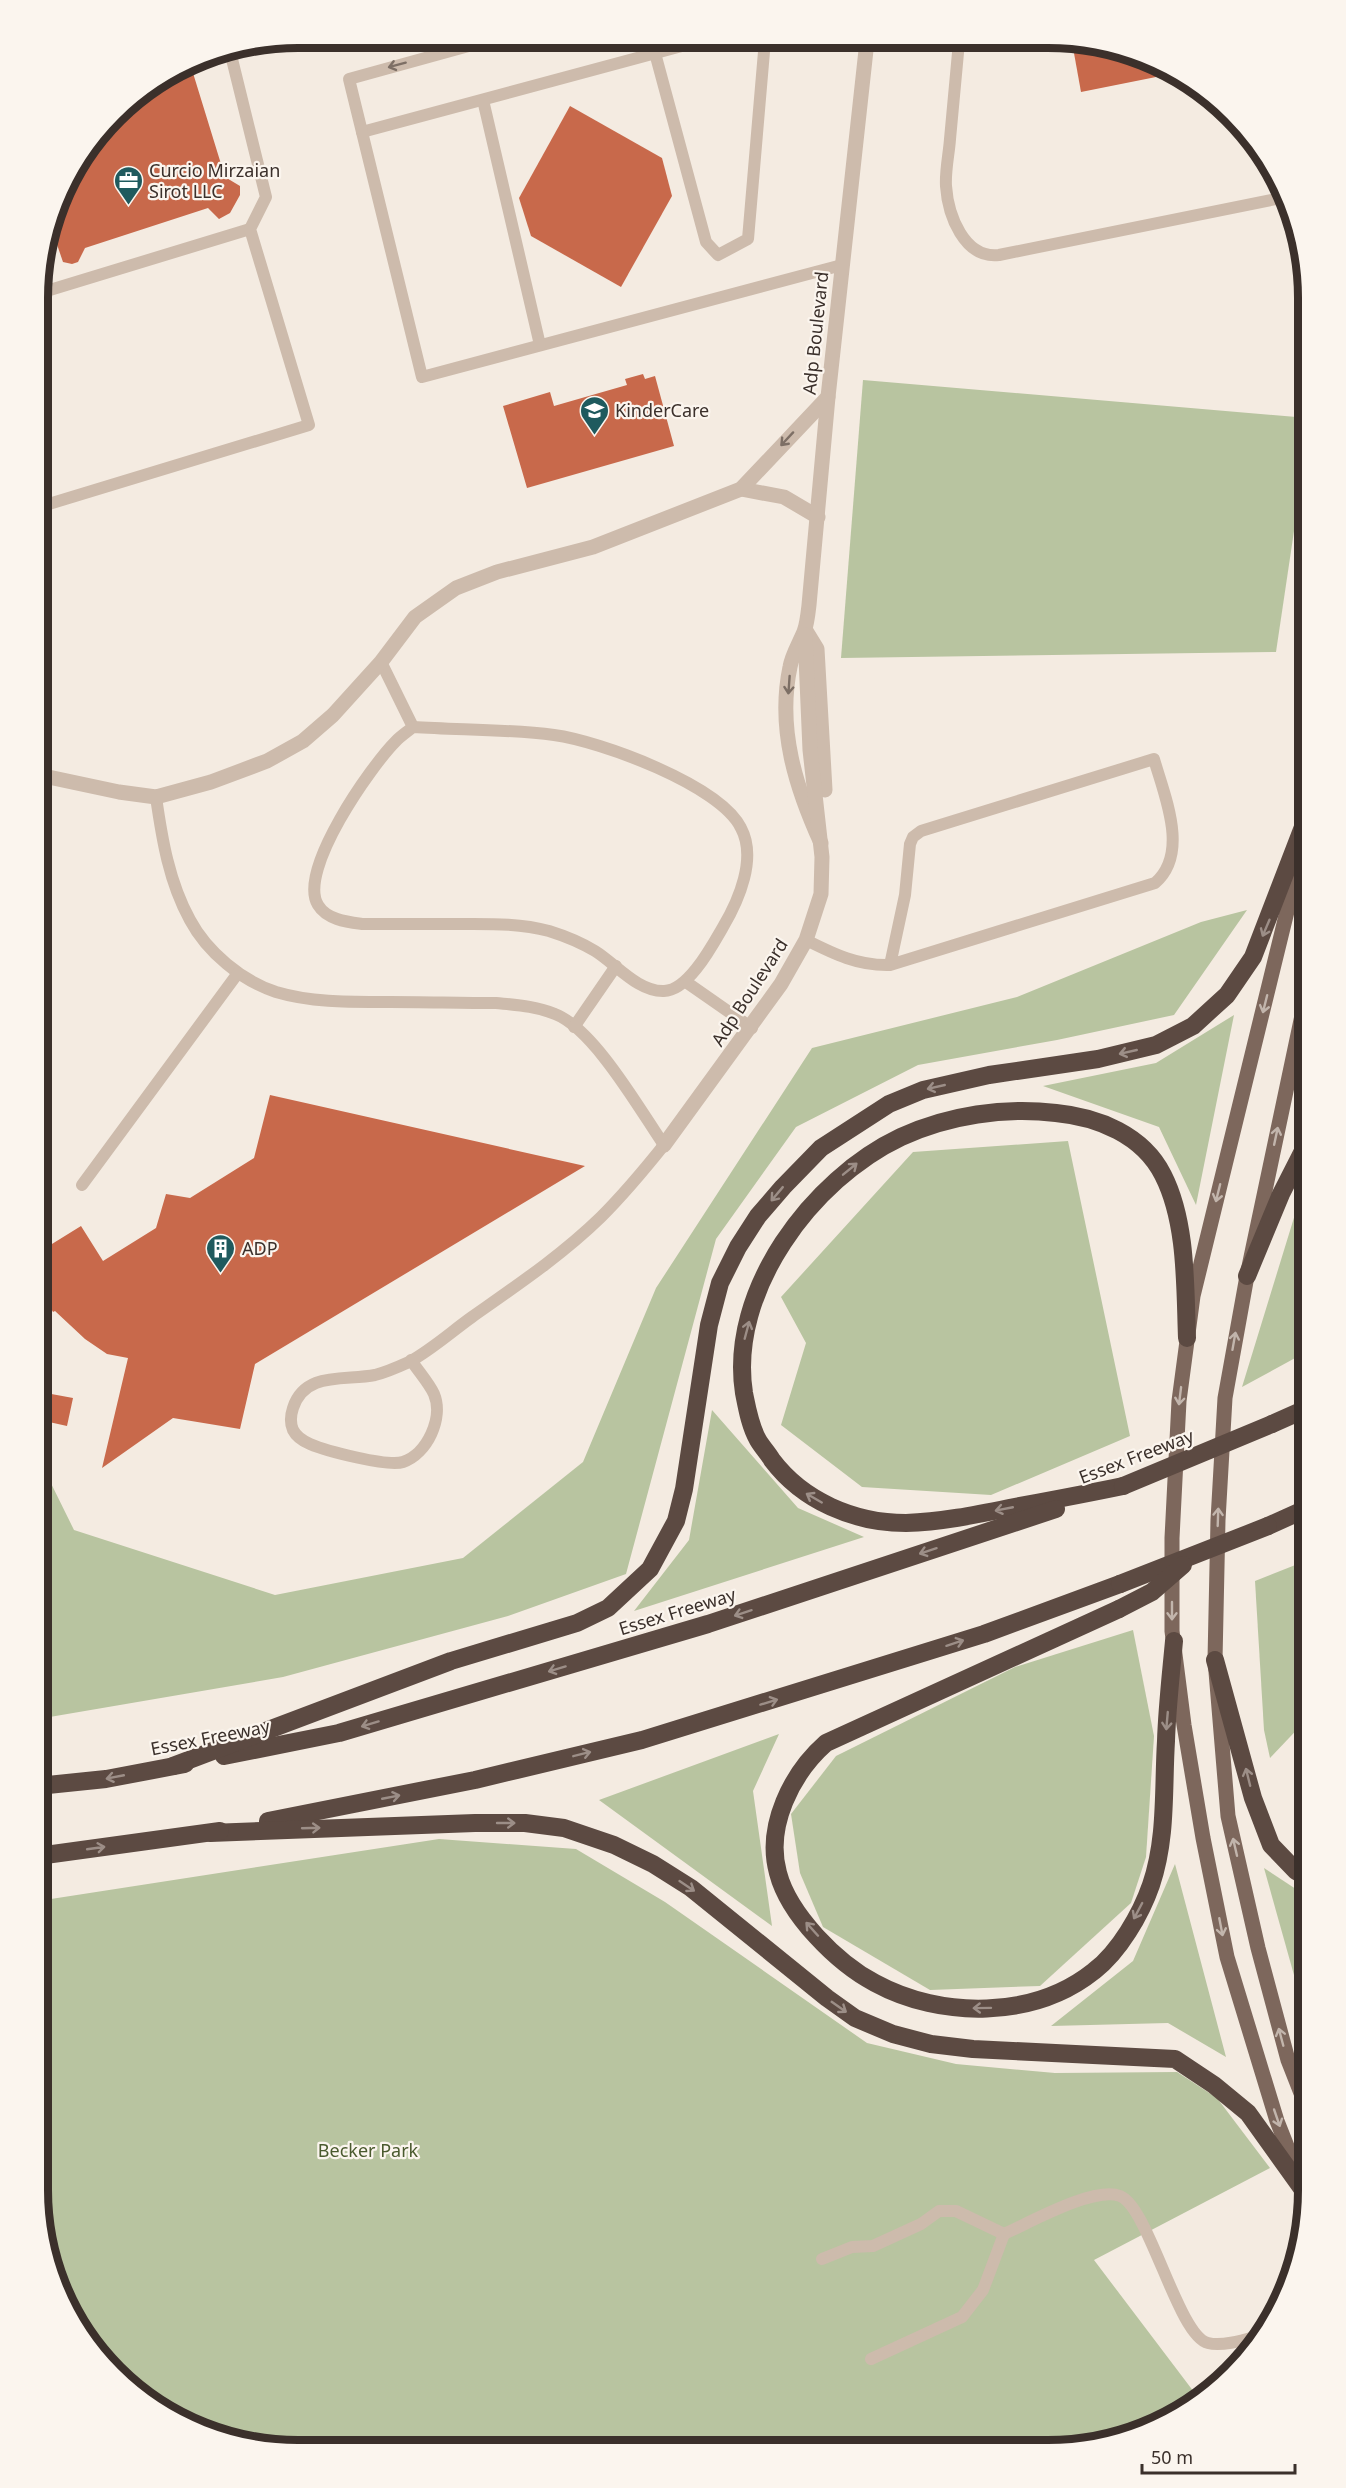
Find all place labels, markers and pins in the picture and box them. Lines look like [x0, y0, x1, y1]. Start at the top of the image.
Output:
place label: Curcio Mirzaian Sirot LLC [149, 158, 280, 203]
office icon: Curcio Mirzaian Sirot LLC [112, 164, 144, 206]
school or university icon: KinderCare [578, 394, 610, 436]
place label: KinderCare [615, 398, 709, 422]
building icon: ADP [205, 1232, 237, 1274]
place label: ADP [242, 1236, 278, 1260]

